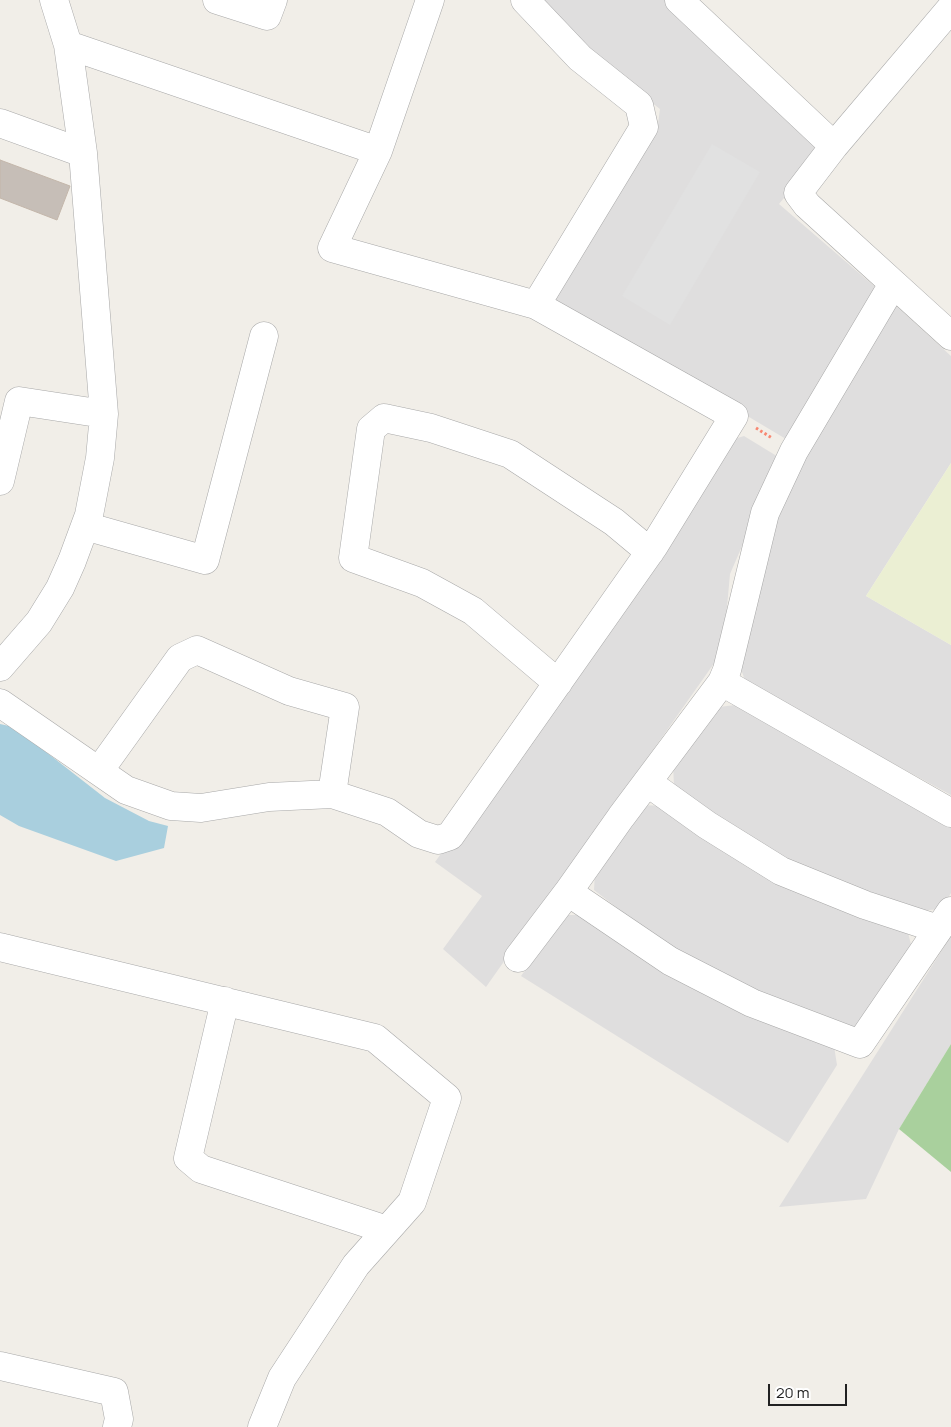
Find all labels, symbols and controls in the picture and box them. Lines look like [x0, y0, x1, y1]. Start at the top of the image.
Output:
scale bar [771, 1374, 850, 1406]
text: 20 m [776, 1382, 809, 1403]

